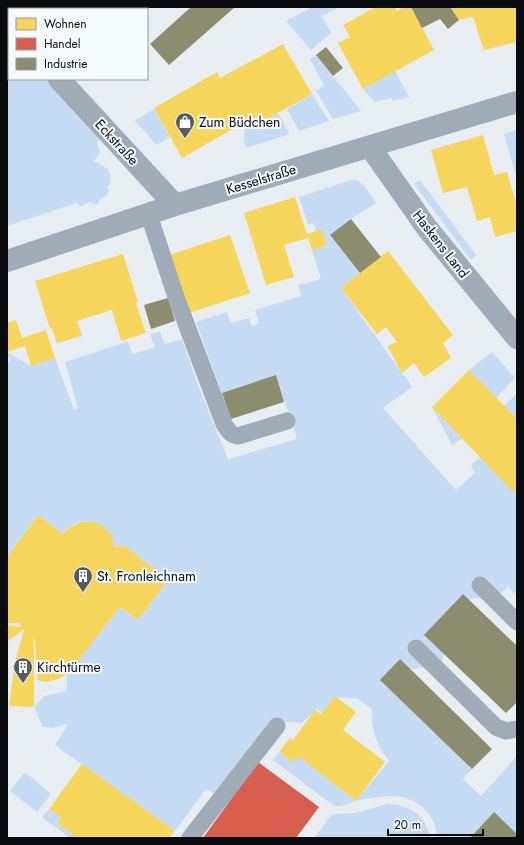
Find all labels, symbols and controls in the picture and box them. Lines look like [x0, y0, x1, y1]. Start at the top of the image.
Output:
legend [8, 8, 148, 80]
text: Wohnen [44, 15, 87, 33]
text: Handel [44, 35, 80, 53]
text: Industrie [44, 55, 88, 73]
shop icon: Zum Büdchen [174, 111, 196, 139]
place label: Zum Büdchen [199, 112, 280, 132]
street label: Eckstraße [91, 115, 143, 169]
street label: Kesselstraße [224, 159, 298, 199]
street label: Haskens Land [408, 206, 474, 282]
building icon: St. Fronleichnam [72, 565, 94, 593]
place label: St. Fronleichnam [97, 566, 196, 586]
building icon: Kirchtürme [12, 656, 34, 684]
place label: Kirchtürme [37, 657, 101, 677]
scale bar [388, 811, 483, 837]
text: 20 m [394, 816, 421, 834]

